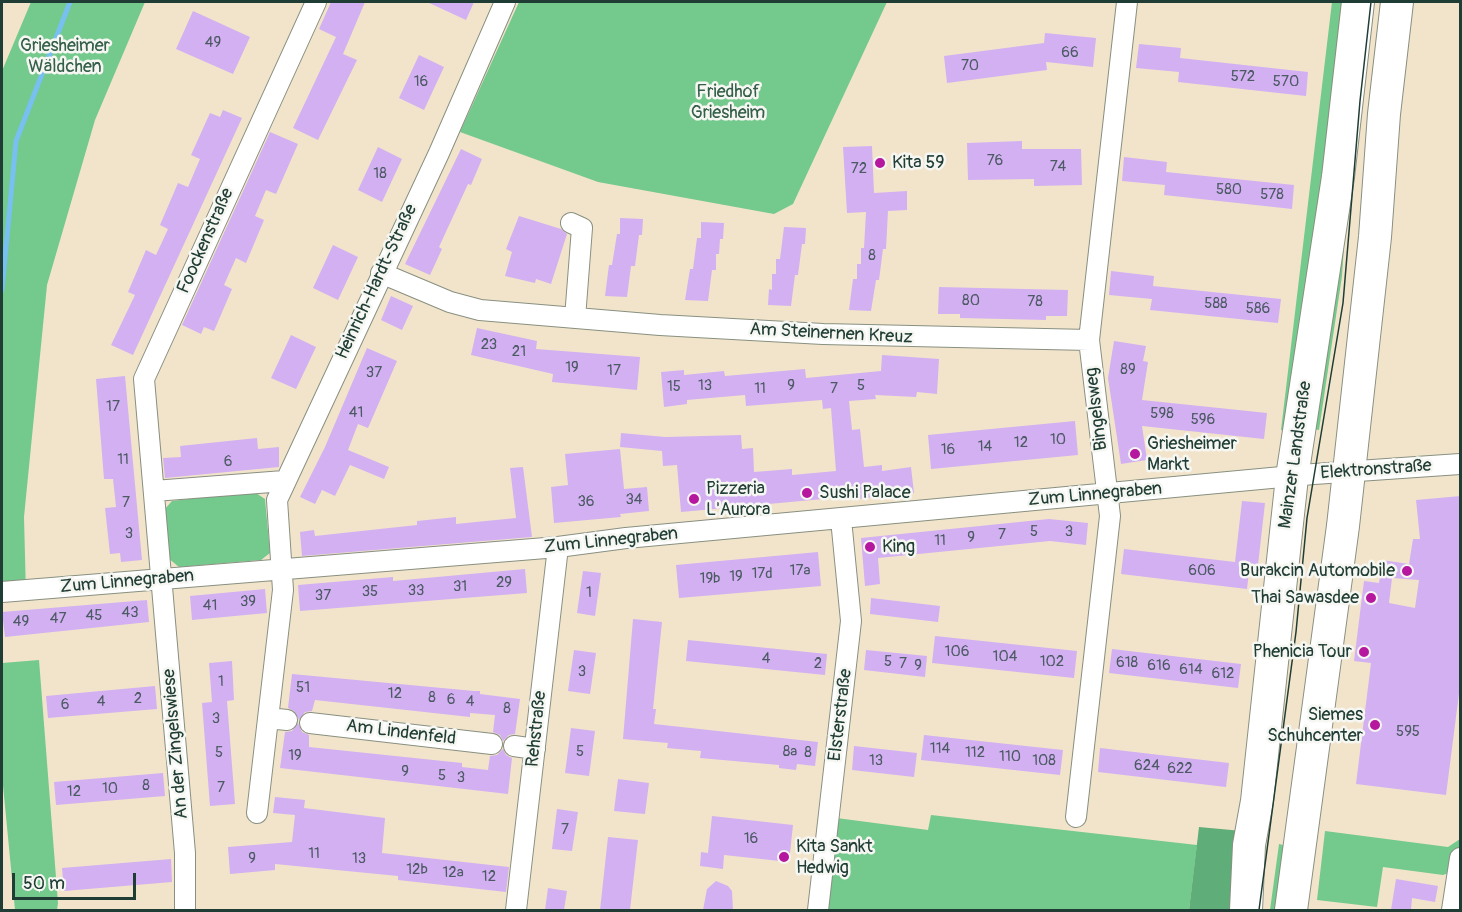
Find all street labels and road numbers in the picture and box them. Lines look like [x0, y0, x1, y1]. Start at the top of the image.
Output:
street label: Foockenstraße [173, 185, 239, 297]
street label: Heinrich-Hardt-Straße [332, 201, 422, 363]
street label: Am Steinernen Kreuz [749, 319, 913, 349]
street label: Bingelsweg [1081, 366, 1113, 452]
street label: Mainzer Landstraße [1275, 380, 1317, 530]
street label: Elektronstraße [1320, 455, 1432, 485]
street label: Zum Linnegraben [1027, 478, 1163, 512]
street label: Zum Linnegraben [543, 523, 679, 559]
street label: Zum Linnegraben [59, 565, 195, 599]
street label: An der Zingelswiese [159, 668, 193, 820]
street label: Elsterstraße [825, 668, 857, 762]
street label: Rehstraße [522, 690, 552, 768]
street label: Am Lindenfeld [345, 716, 457, 750]

